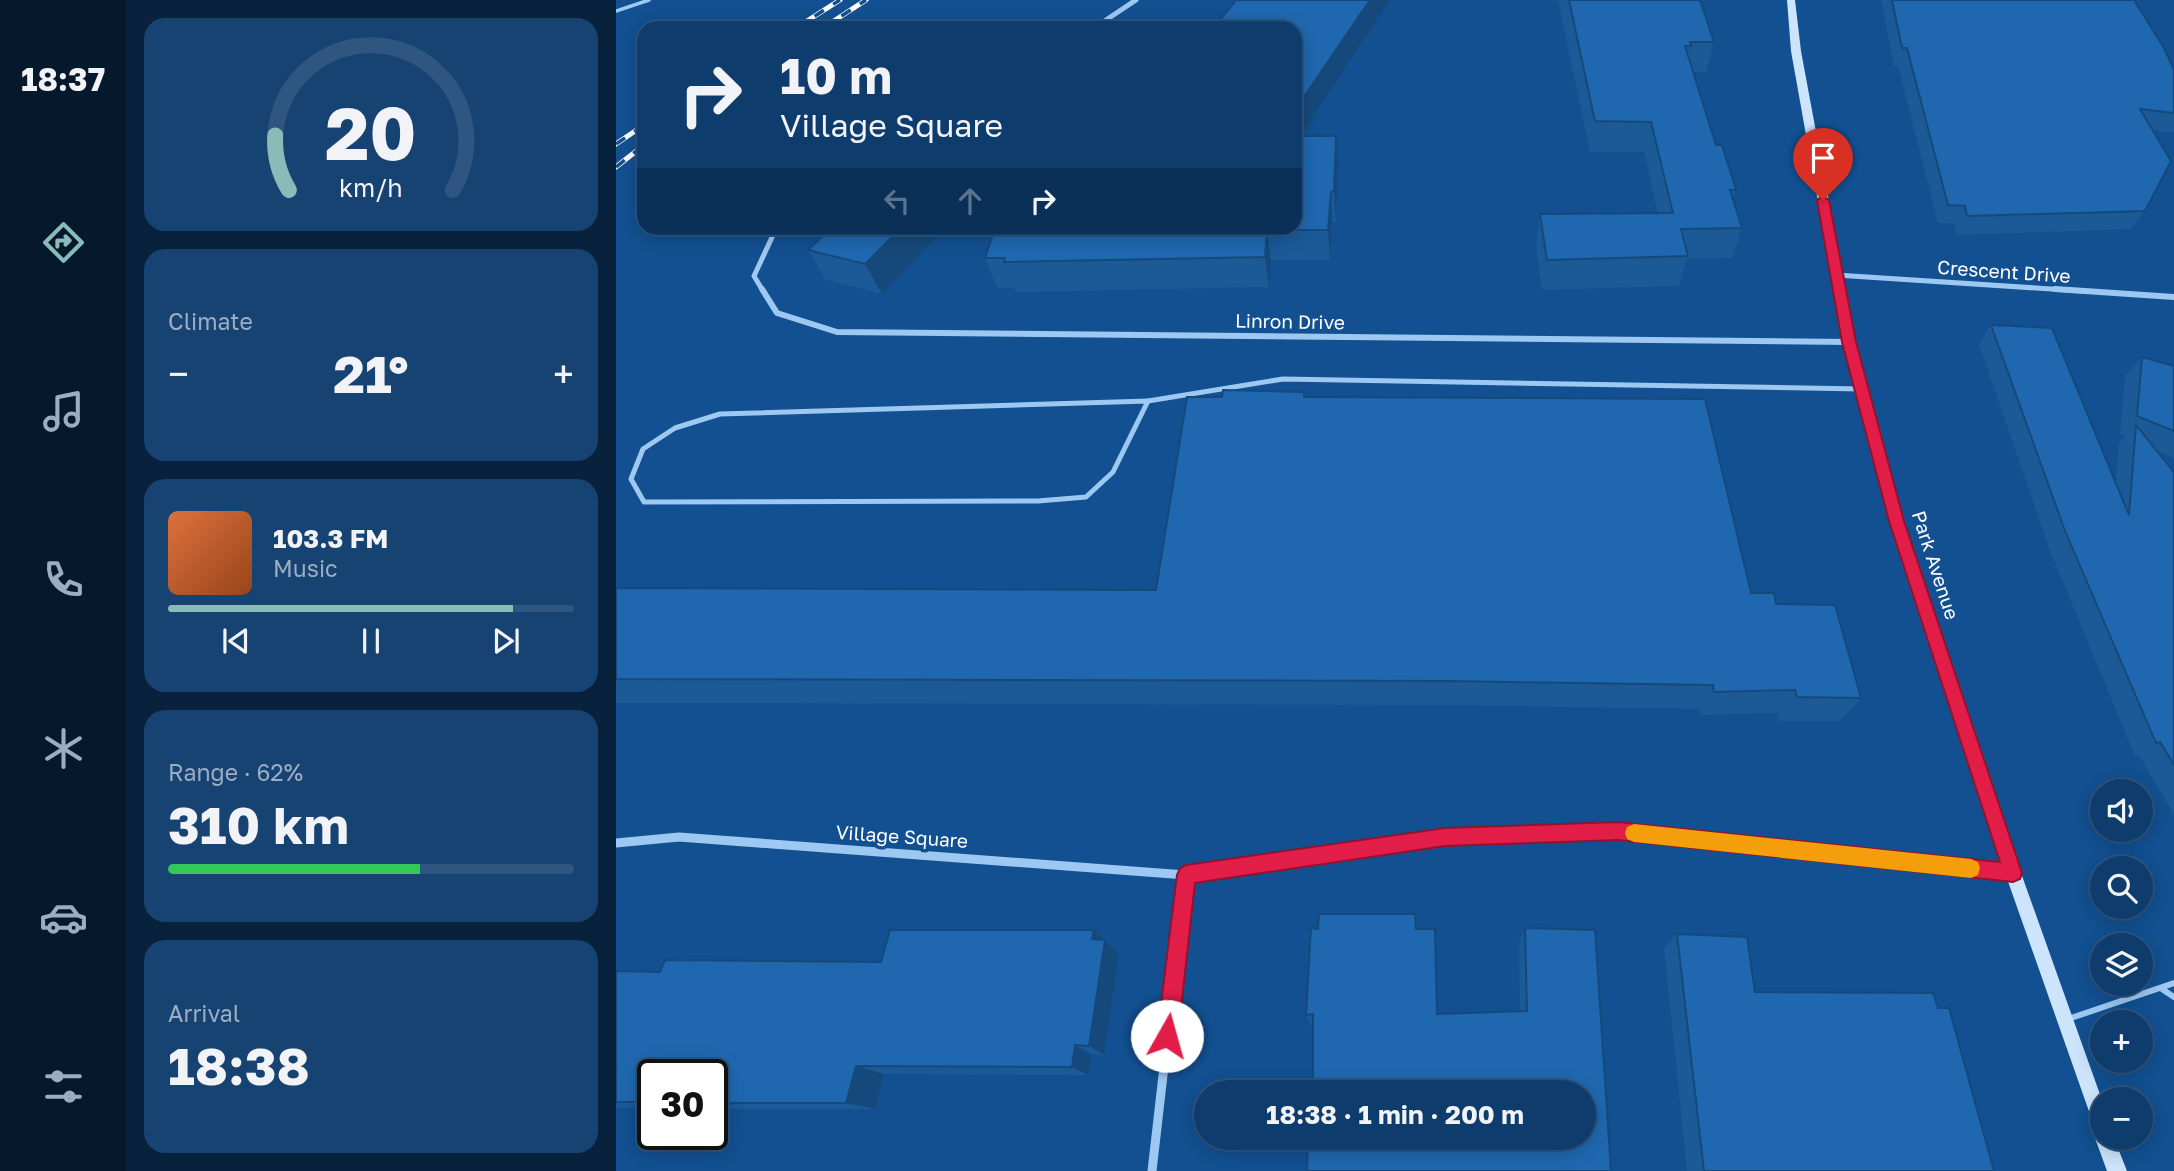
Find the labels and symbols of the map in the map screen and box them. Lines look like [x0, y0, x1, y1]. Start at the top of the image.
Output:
pin [1793, 128, 1853, 200]
street label: Crescent Drive [1937, 255, 2071, 287]
street label: Linron Drive [1235, 309, 1345, 333]
street label: Park Avenue [1908, 508, 1964, 622]
street label: Village Square [835, 820, 969, 852]
position arrow [1130, 999, 1204, 1073]
speed limit sign: 30 [637, 1059, 728, 1150]

